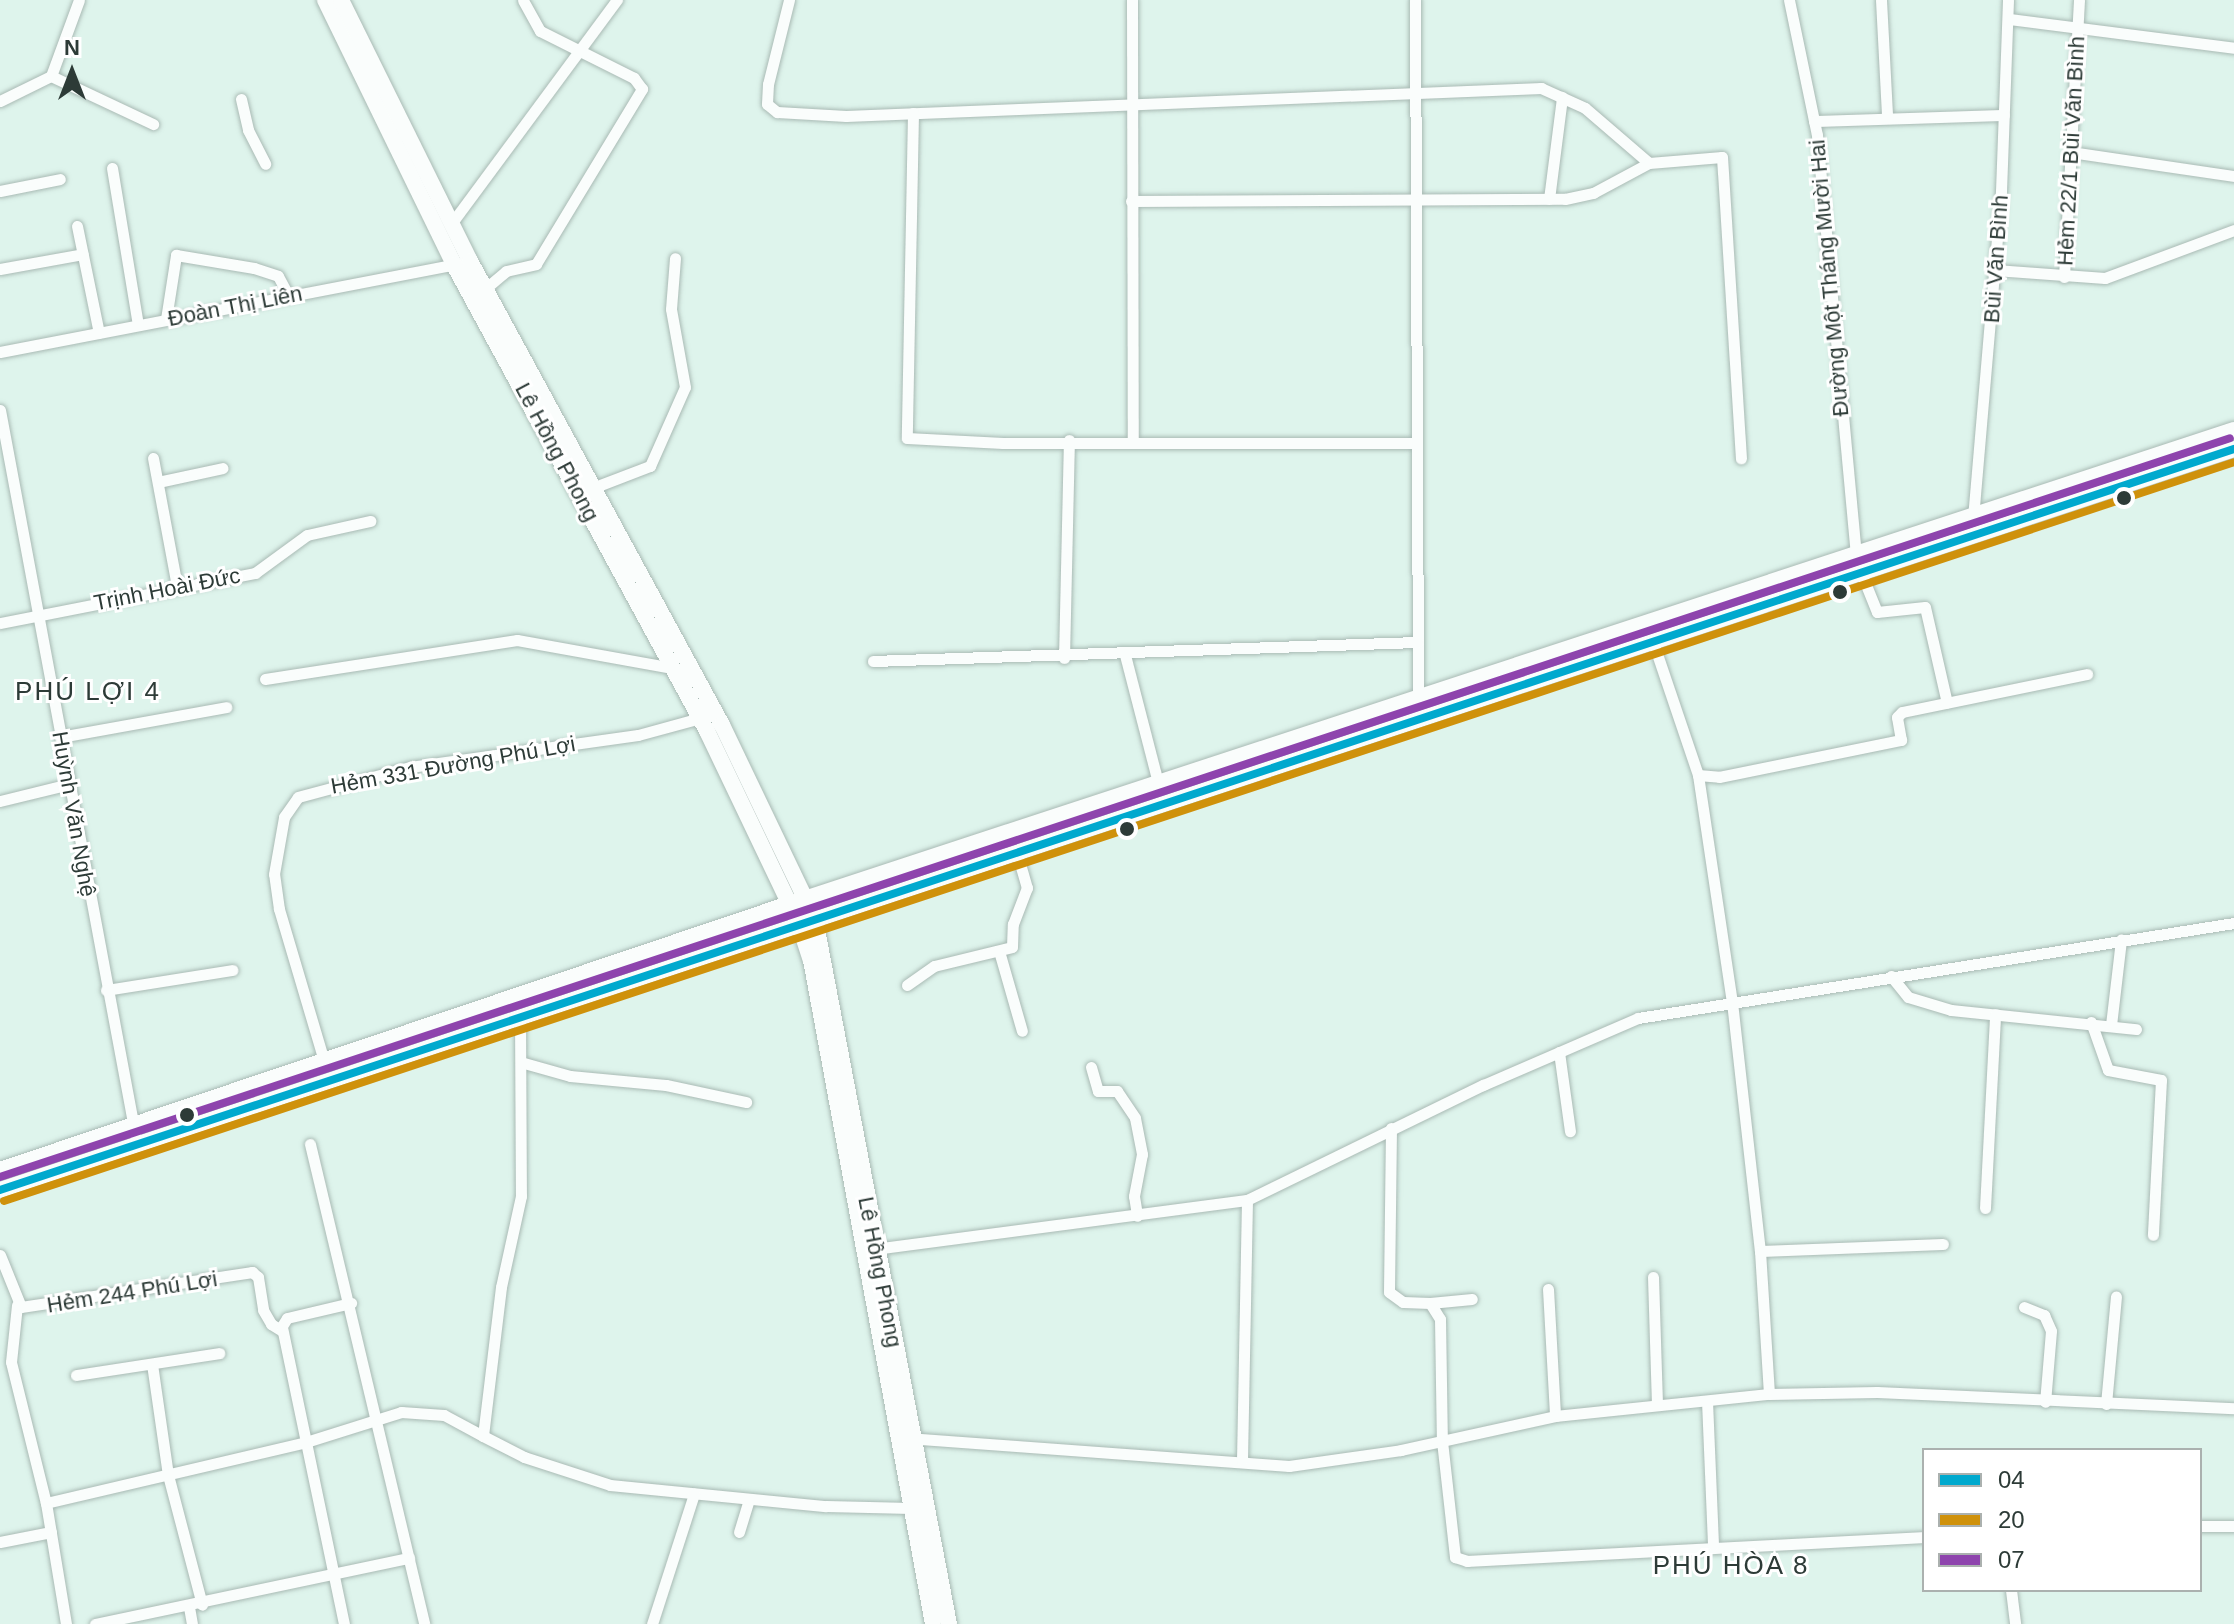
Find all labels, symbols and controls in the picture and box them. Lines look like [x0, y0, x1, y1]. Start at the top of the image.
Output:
north arrow [32, 32, 112, 112]
text: N [64, 35, 80, 60]
street label: Hẻm 22/1 Bùi Văn Bình [2052, 36, 2090, 266]
street label: Đường Một Tháng Mười Hai [1804, 138, 1854, 418]
street label: Bùi Văn Bình [1978, 194, 2014, 324]
street label: Đoàn Thị Liên [165, 280, 305, 332]
street label: Lê Hồng Phong [509, 378, 605, 526]
unlabelled marker [2116, 490, 2132, 506]
street label: Trịnh Hoài Đức [92, 562, 242, 616]
unlabelled marker [1832, 584, 1848, 600]
district label: PHÚ LỢI 4 [15, 676, 161, 708]
street label: Huỳnh Văn Nghệ [46, 729, 102, 899]
street label: Hẻm 331 Đường Phú Lợi [329, 730, 577, 800]
unlabelled marker [1119, 821, 1135, 837]
unlabelled marker [179, 1107, 195, 1123]
street label: Lê Hồng Phong [852, 1194, 908, 1350]
street label: Hẻm 244 Phú Lợi [45, 1265, 219, 1319]
legend [1922, 1448, 2202, 1592]
text: 04 [1998, 1466, 2025, 1493]
text: 20 [1998, 1506, 2025, 1533]
text: 07 [1998, 1546, 2025, 1573]
district label: PHÚ HÒA 8 [1652, 1550, 1810, 1582]

